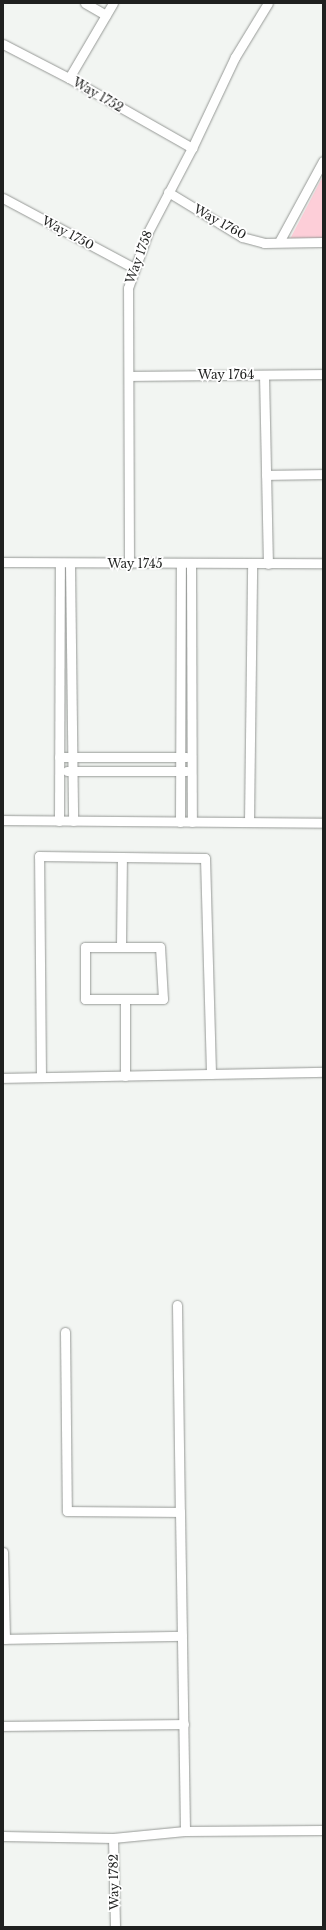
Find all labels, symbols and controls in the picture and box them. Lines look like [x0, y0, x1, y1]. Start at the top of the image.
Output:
street label: Way 1752 [70, 75, 126, 115]
street label: Way 1760 [191, 202, 249, 242]
street label: Way 1750 [39, 213, 97, 253]
street label: Way 1758 [123, 228, 155, 286]
street label: Way 1764 [198, 368, 254, 382]
street label: Way 1745 [107, 557, 163, 571]
street label: Way 1782 [106, 1854, 122, 1910]

